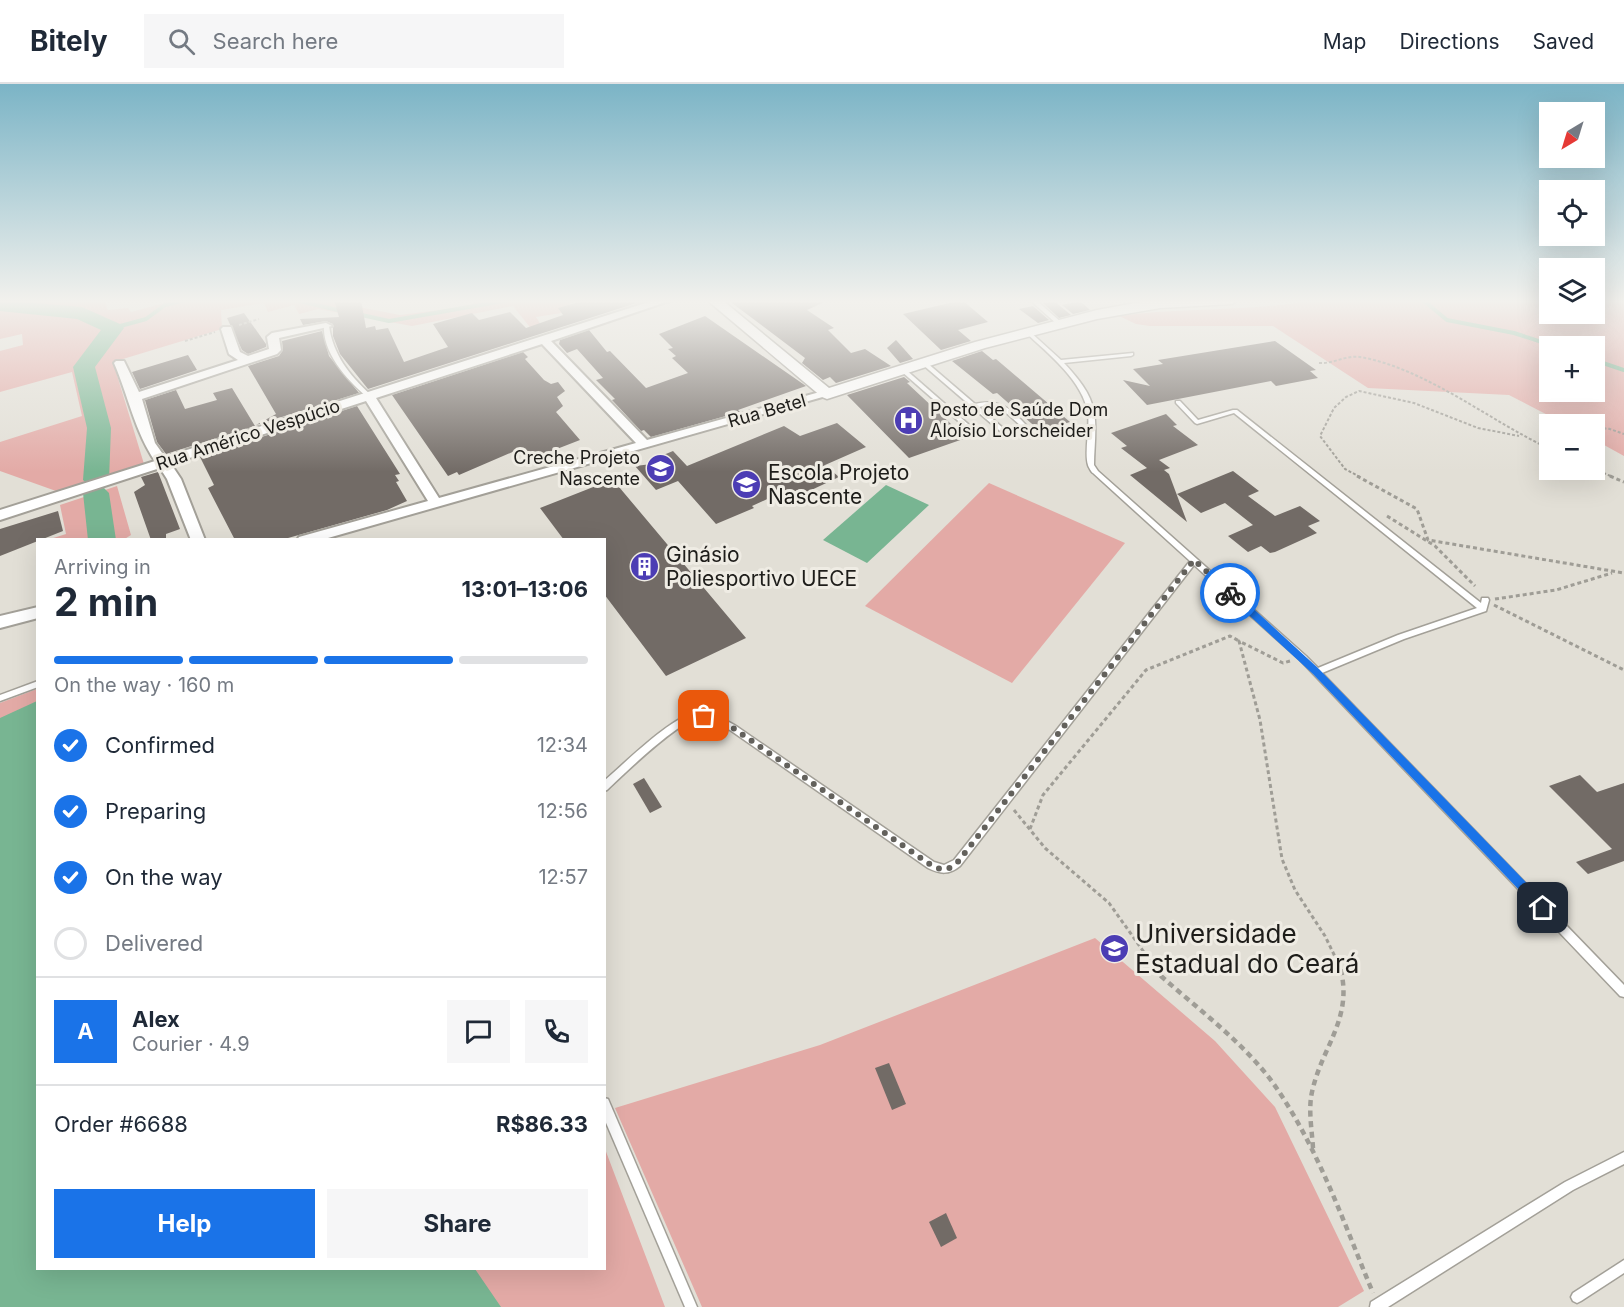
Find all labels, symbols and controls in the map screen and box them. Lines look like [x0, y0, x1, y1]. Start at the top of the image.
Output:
search box [144, 14, 564, 68]
text: Bitely [30, 24, 108, 58]
icon: search [165, 25, 198, 58]
text: Search here [213, 28, 338, 54]
text: Map [1323, 29, 1366, 54]
text: Directions [1399, 29, 1500, 54]
text: Saved [1533, 29, 1594, 54]
north arrow [1539, 102, 1605, 168]
map controls [1539, 102, 1605, 480]
button: locate [1539, 180, 1605, 246]
button: layers [1539, 258, 1605, 324]
button: + [1539, 336, 1605, 402]
street label: Rua Betel [725, 389, 808, 432]
street label: Rua Américo Vespúcio [153, 395, 343, 474]
place label: Posto de Saúde Dom Aloísio Lorscheider [930, 399, 1108, 441]
hospital icon: Posto de Saúde Dom Aloísio Lorscheider [893, 404, 925, 436]
button: − [1539, 414, 1605, 480]
place label: Creche Projeto Nascente [513, 447, 640, 489]
school or university icon: Creche Projeto Nascente [645, 452, 677, 484]
place label: Escola Projeto Nascente [768, 460, 909, 509]
school or university icon: Escola Projeto Nascente [731, 469, 763, 501]
place label: Ginásio Poliesportivo UECE [666, 542, 857, 591]
building icon: Ginásio Poliesportivo UECE [629, 551, 661, 583]
text: Arriving in [54, 555, 151, 579]
courier [1200, 563, 1260, 623]
text: 13:01–13:06 [461, 576, 588, 602]
icon: bike [1214, 577, 1247, 610]
text: 2 min [54, 578, 158, 625]
text: On the way · 160 m [54, 673, 234, 697]
pin [678, 690, 729, 741]
icon: bag [687, 699, 720, 732]
icon: check [54, 729, 87, 762]
text: Confirmed [105, 732, 215, 758]
text: 12:34 [537, 733, 588, 757]
icon: check [54, 795, 87, 828]
text: Preparing [105, 798, 206, 824]
text: 12:56 [537, 799, 588, 823]
icon: check [54, 861, 87, 894]
text: On the way [105, 864, 223, 890]
text: 12:57 [538, 865, 588, 889]
pin [1517, 882, 1568, 933]
icon: home [1526, 891, 1559, 924]
place label: Universidade Estadual do Ceará [1135, 918, 1359, 979]
text: Delivered [105, 930, 203, 956]
school or university icon: Universidade Estadual do Ceará [1098, 933, 1130, 965]
button: chat [447, 1000, 510, 1063]
button: phone [525, 1000, 588, 1063]
text: Alex [132, 1006, 180, 1032]
text: A [77, 1018, 94, 1044]
text: Courier · 4.9 [132, 1032, 250, 1056]
text: Order #6688 [54, 1111, 188, 1137]
text: R$86.33 [496, 1111, 588, 1137]
button: Help [54, 1189, 315, 1258]
button: Share [327, 1189, 588, 1258]

